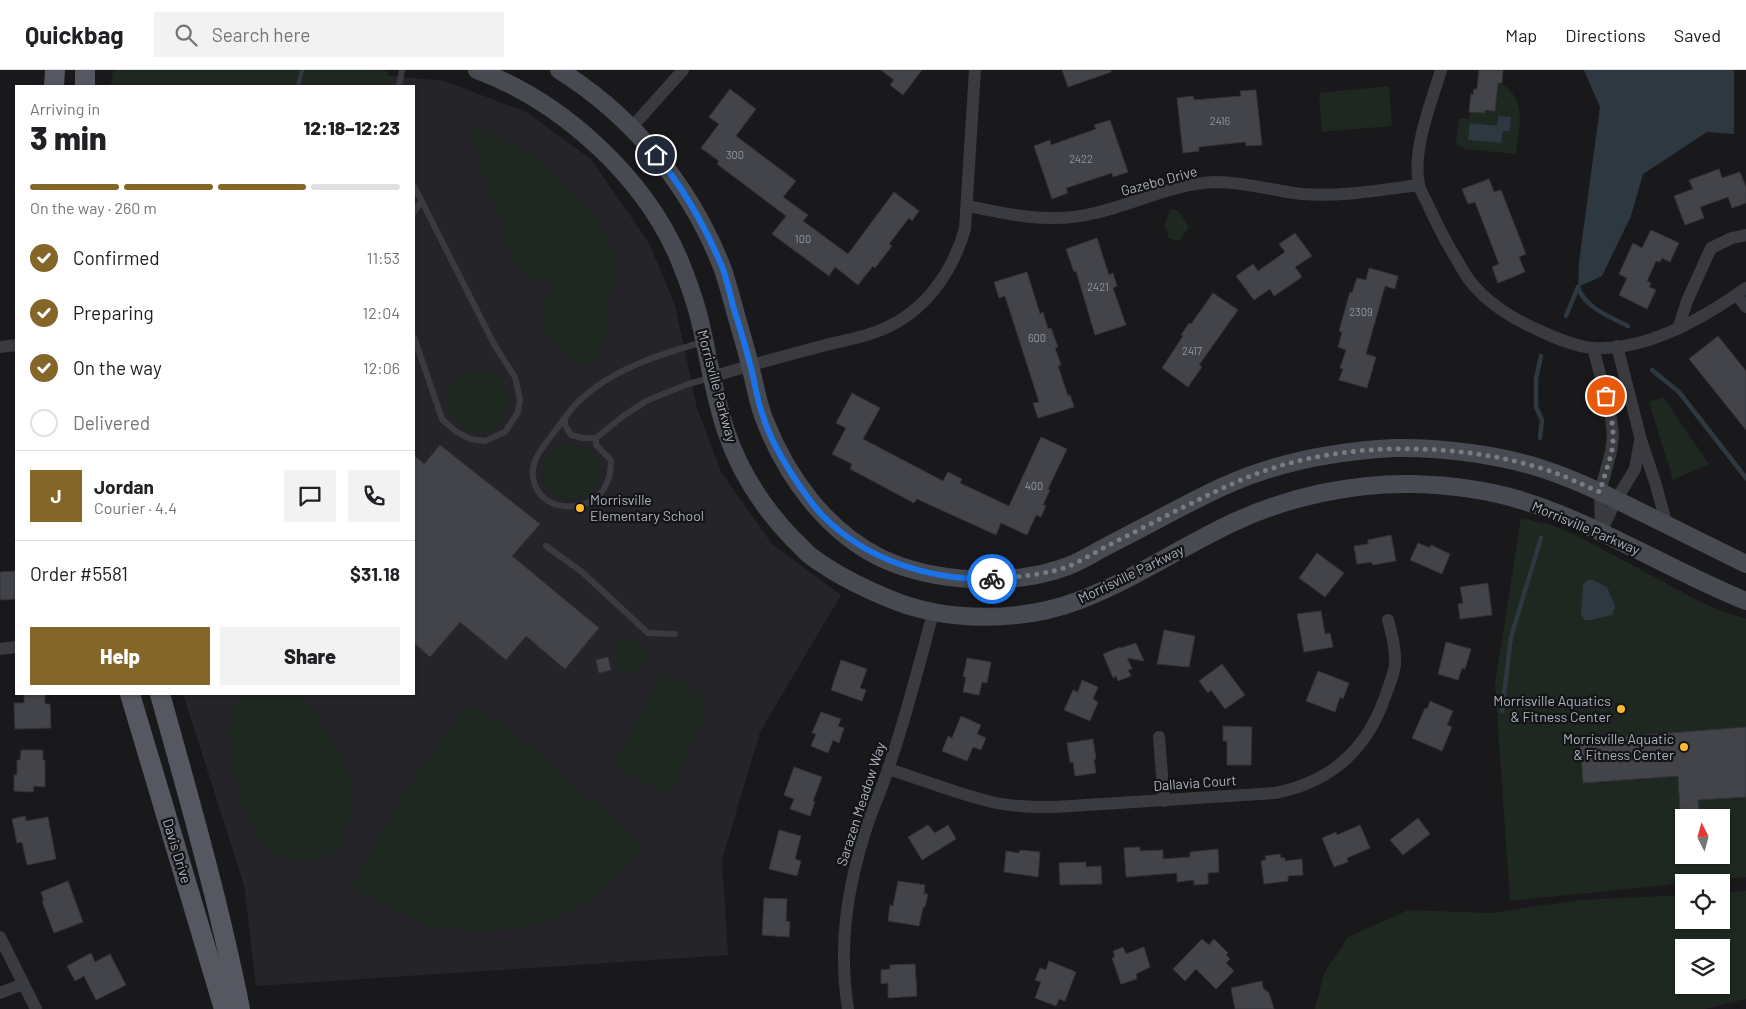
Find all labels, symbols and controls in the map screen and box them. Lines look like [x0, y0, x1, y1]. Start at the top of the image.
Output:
search box [154, 12, 504, 57]
text: Quickbag [25, 20, 124, 49]
icon: search [172, 21, 200, 49]
text: Search here [212, 23, 310, 46]
text: Map [1505, 24, 1537, 46]
text: Directions [1565, 24, 1646, 46]
text: Saved [1674, 24, 1721, 46]
text: Arriving in [30, 99, 100, 118]
house number: 2416 [1210, 114, 1231, 127]
text: 12:18–12:23 [303, 116, 400, 139]
text: 3 min [30, 118, 107, 156]
pin [635, 134, 677, 176]
icon: home [642, 141, 670, 169]
house number: 300 [726, 148, 744, 161]
house number: 2422 [1069, 152, 1093, 165]
street label: Gazebo Drive [1119, 162, 1199, 199]
text: On the way · 260 m [30, 198, 157, 217]
house number: 100 [795, 232, 811, 245]
icon: check [30, 244, 58, 272]
text: Confirmed [73, 246, 160, 269]
text: 11:53 [367, 248, 400, 267]
house number: 2421 [1087, 280, 1109, 293]
icon: check [30, 299, 58, 327]
text: Preparing [73, 301, 154, 324]
text: 12:04 [363, 303, 400, 322]
house number: 2309 [1349, 305, 1373, 318]
street label: Morrisville Parkway [694, 328, 741, 444]
house number: 600 [1028, 331, 1046, 344]
house number: 2417 [1182, 344, 1202, 357]
icon: check [30, 354, 58, 382]
text: On the way [73, 356, 162, 379]
text: 12:06 [363, 358, 400, 377]
pin [1585, 375, 1627, 417]
icon: bag [1592, 382, 1620, 410]
text: Delivered [73, 411, 150, 434]
button: chat [284, 470, 336, 522]
button: phone [348, 470, 400, 522]
text: Jordan [94, 475, 154, 498]
house number: 400 [1025, 479, 1043, 492]
text: J [50, 484, 62, 507]
place label: Morrisville Elementary School [590, 491, 704, 524]
street label: Morrisville Parkway [1530, 497, 1643, 558]
text: Courier · 4.4 [94, 498, 177, 517]
marker: Morrisville Elementary School [574, 502, 586, 514]
street label: Morrisville Parkway [1075, 540, 1187, 607]
courier [967, 554, 1017, 604]
text: Order #5581 [30, 562, 128, 585]
text: $31.18 [350, 562, 400, 585]
icon: bike [978, 565, 1006, 593]
button: Help [30, 627, 210, 685]
button: Share [220, 627, 400, 685]
place label: Morrisville Aquatics & Fitness Center [1493, 692, 1611, 725]
marker: Morrisville Aquatics & Fitness Center [1615, 703, 1627, 715]
place label: Morrisville Aquatic & Fitness Center [1563, 730, 1674, 763]
street label: Sarazen Meadow Way [832, 739, 889, 868]
marker: Morrisville Aquatic & Fitness Center [1678, 741, 1690, 753]
street label: Dallavia Court [1153, 771, 1237, 794]
north arrow [1675, 809, 1730, 864]
map controls [1675, 809, 1730, 994]
street label: Davis Drive [160, 817, 195, 885]
button: locate [1675, 874, 1730, 929]
button: layers [1675, 939, 1730, 994]

